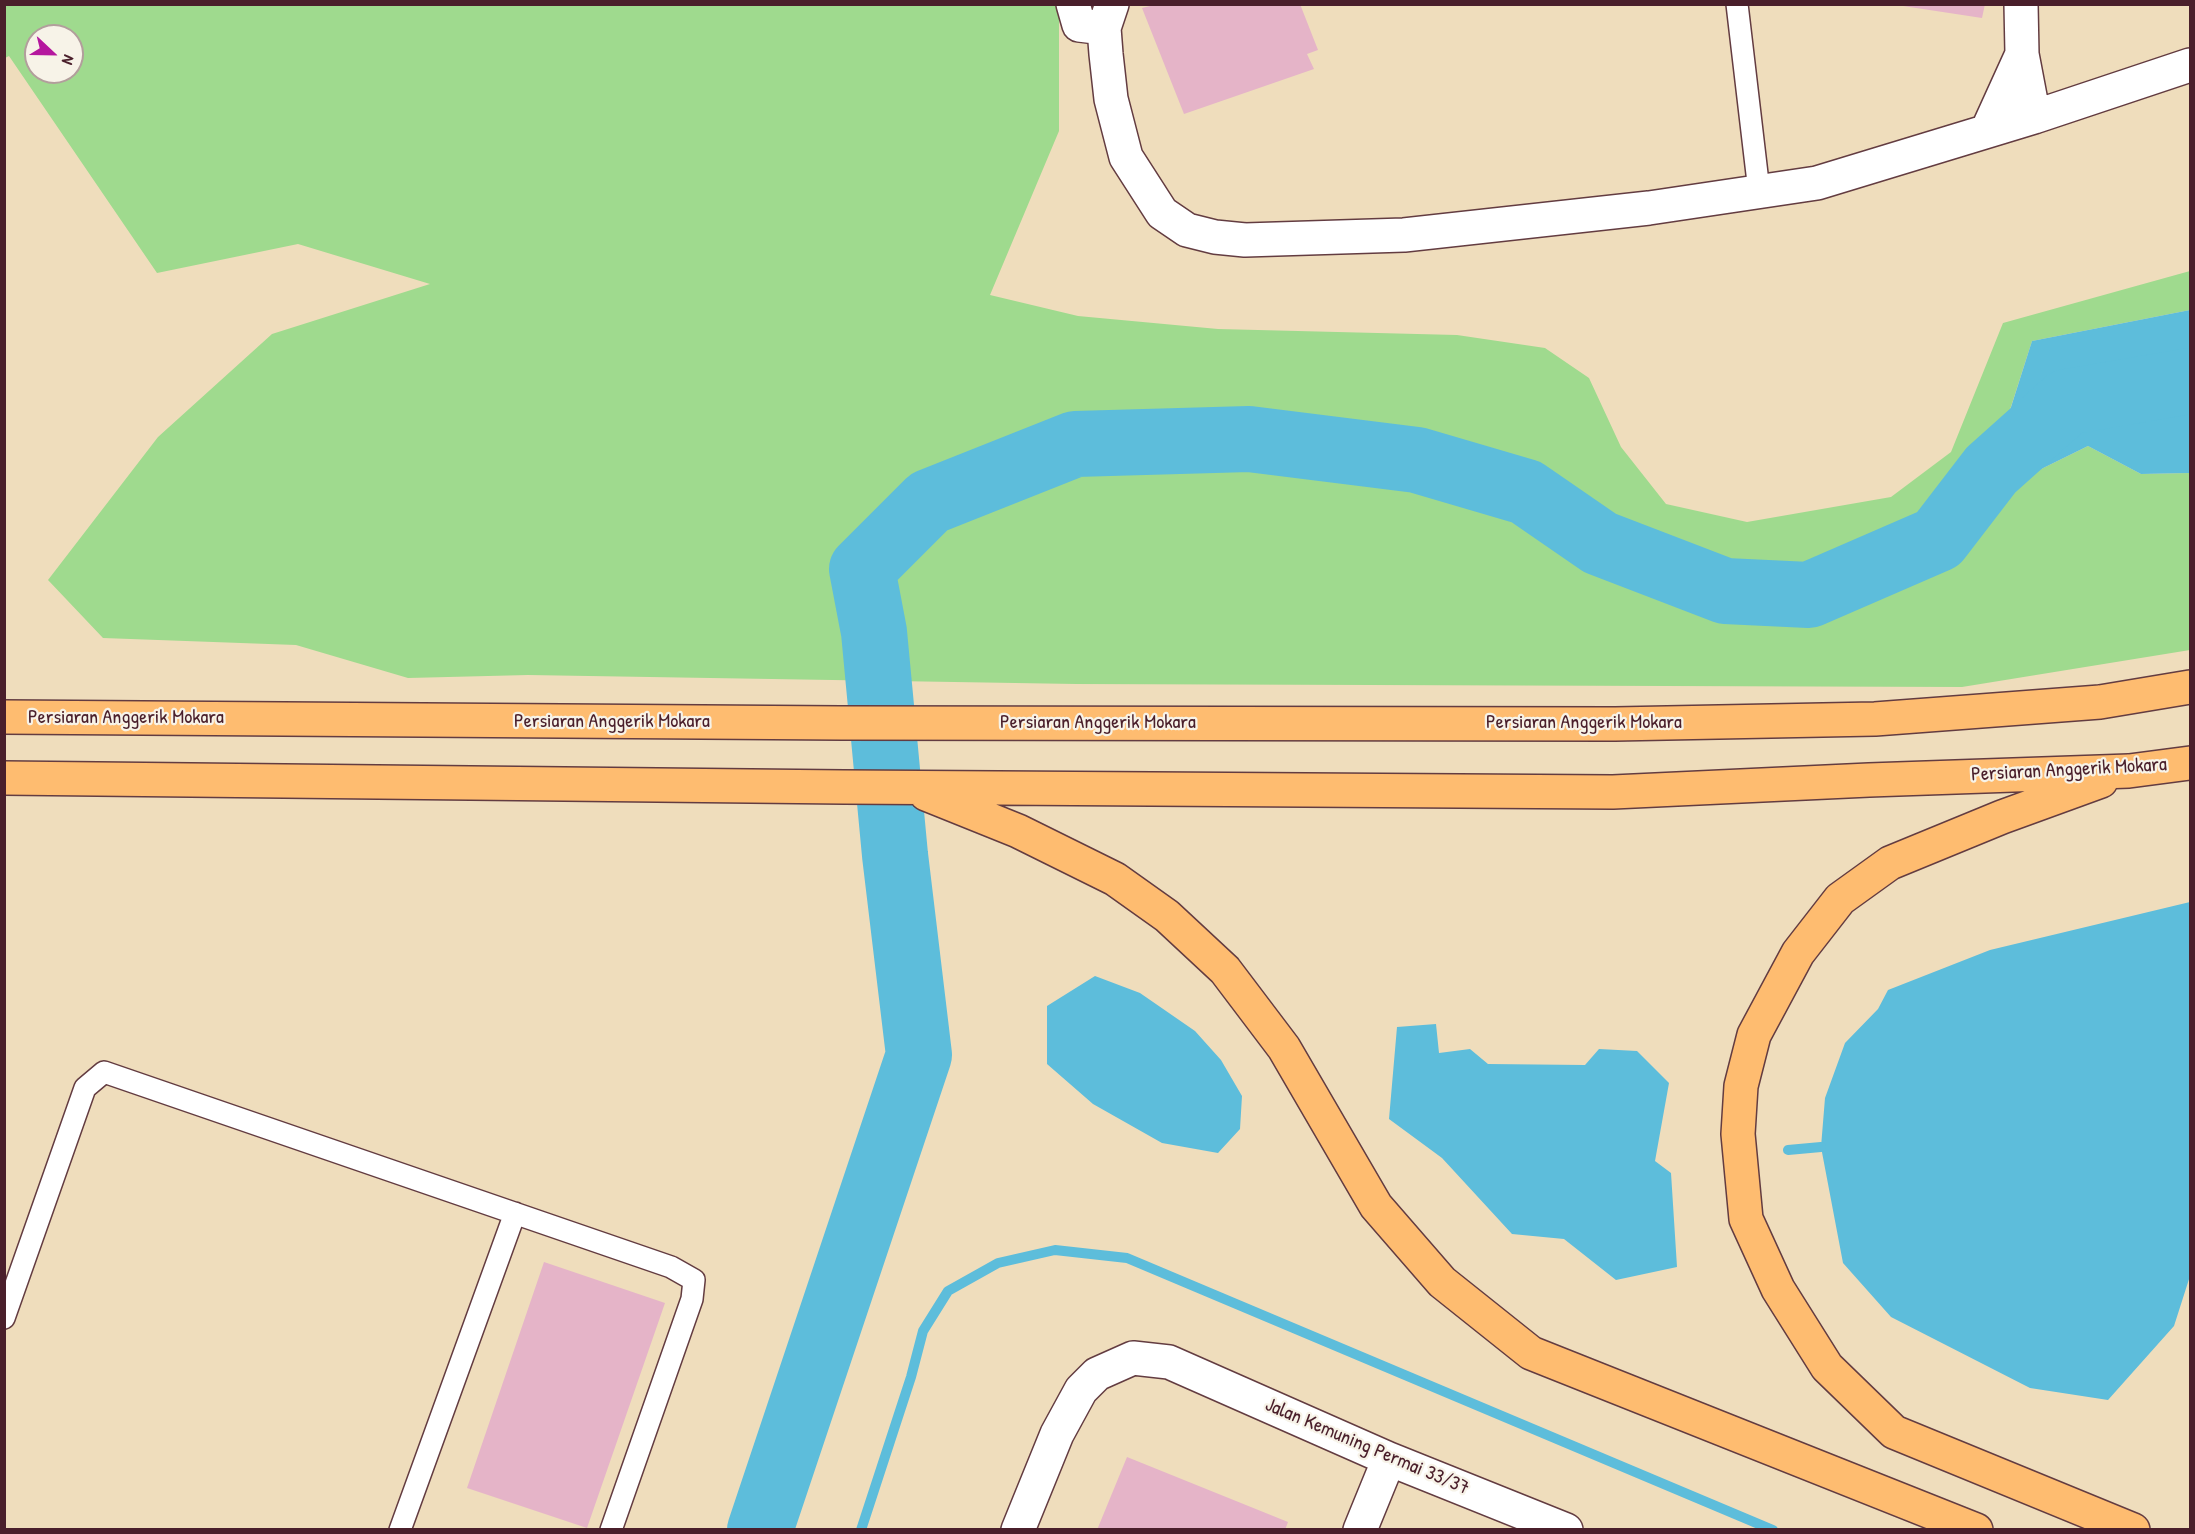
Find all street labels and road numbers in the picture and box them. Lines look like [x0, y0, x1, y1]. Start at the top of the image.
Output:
street label: Persiaran Anggerik Mokara [28, 706, 224, 730]
street label: Persiaran Anggerik Mokara [514, 710, 710, 734]
street label: Persiaran Anggerik Mokara [1000, 711, 1196, 735]
street label: Persiaran Anggerik Mokara [1486, 711, 1682, 735]
street label: Persiaran Anggerik Mokara [1971, 753, 2167, 787]
street label: Jalan Kemuning Permai 33/37 [1261, 1393, 1473, 1501]

